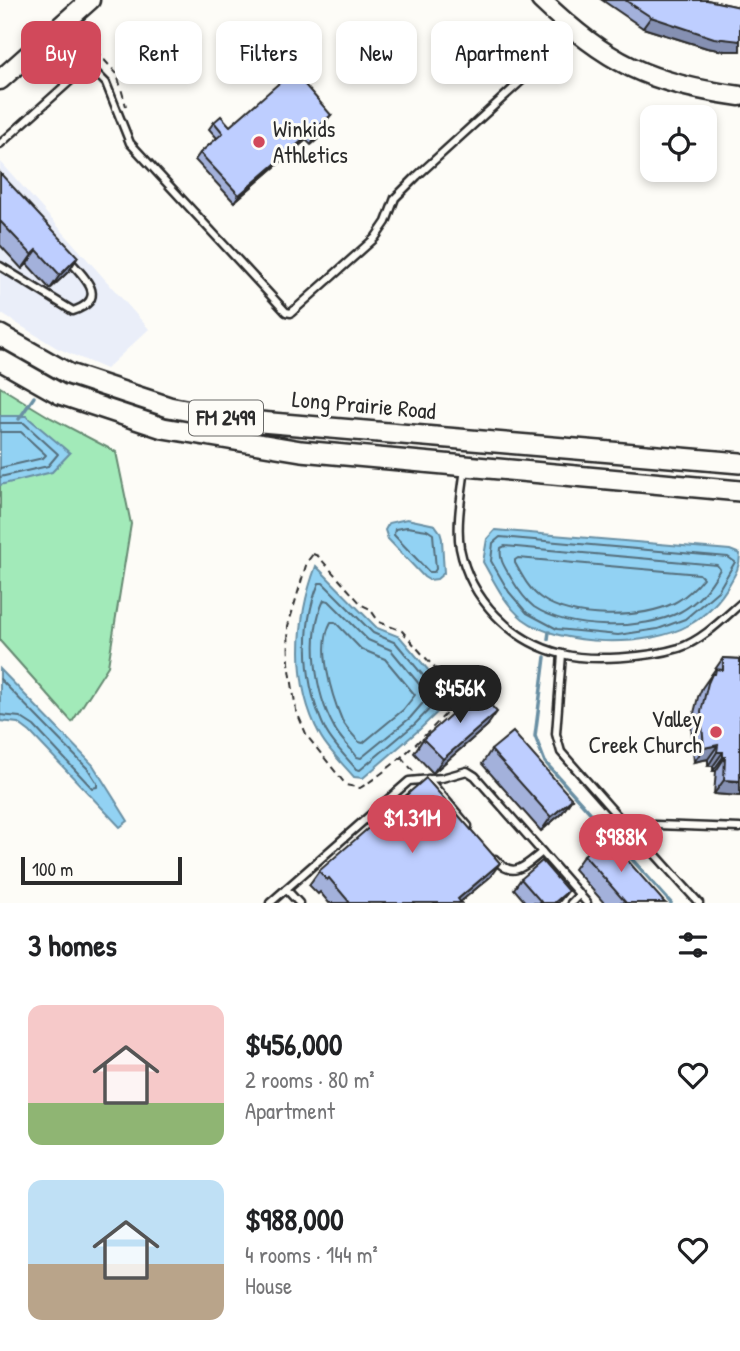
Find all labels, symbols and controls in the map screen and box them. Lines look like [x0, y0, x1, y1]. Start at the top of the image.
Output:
chip: Buy [21, 21, 101, 84]
chip: Rent [115, 21, 202, 84]
chip: Filters [216, 21, 322, 84]
chip: New [336, 21, 417, 84]
chip: Apartment [431, 21, 573, 84]
map controls [640, 105, 717, 182]
button: locate [640, 105, 717, 182]
place label: Winkids Athletics [273, 113, 348, 170]
marker: Winkids Athletics [251, 134, 267, 150]
street label: Long Prairie Road [291, 383, 437, 426]
road number: FM 2499 [189, 400, 263, 436]
pin: $456K [411, 666, 509, 725]
text: $456K [434, 672, 486, 703]
place label: Valley Creek Church [588, 703, 702, 760]
marker: Valley Creek Church [708, 724, 724, 740]
pin: $1.31M [355, 796, 469, 855]
text: $1.31M [383, 802, 441, 833]
pin: $988K [572, 814, 670, 874]
text: $988K [595, 821, 647, 852]
scale bar [21, 854, 182, 886]
text: 100 m [32, 856, 73, 882]
text: 3 homes [28, 925, 117, 965]
icon: filters [674, 926, 712, 964]
text: $456,000 [245, 1024, 343, 1064]
icon: home [84, 1033, 168, 1117]
icon: heart [674, 1056, 712, 1094]
text: 2 rooms · 80 m² [245, 1064, 375, 1095]
text: Apartment [245, 1095, 335, 1126]
text: $988,000 [245, 1199, 344, 1239]
icon: home [84, 1208, 168, 1292]
icon: heart [674, 1231, 712, 1269]
text: 4 rooms · 144 m² [245, 1239, 378, 1270]
text: House [245, 1270, 292, 1301]

